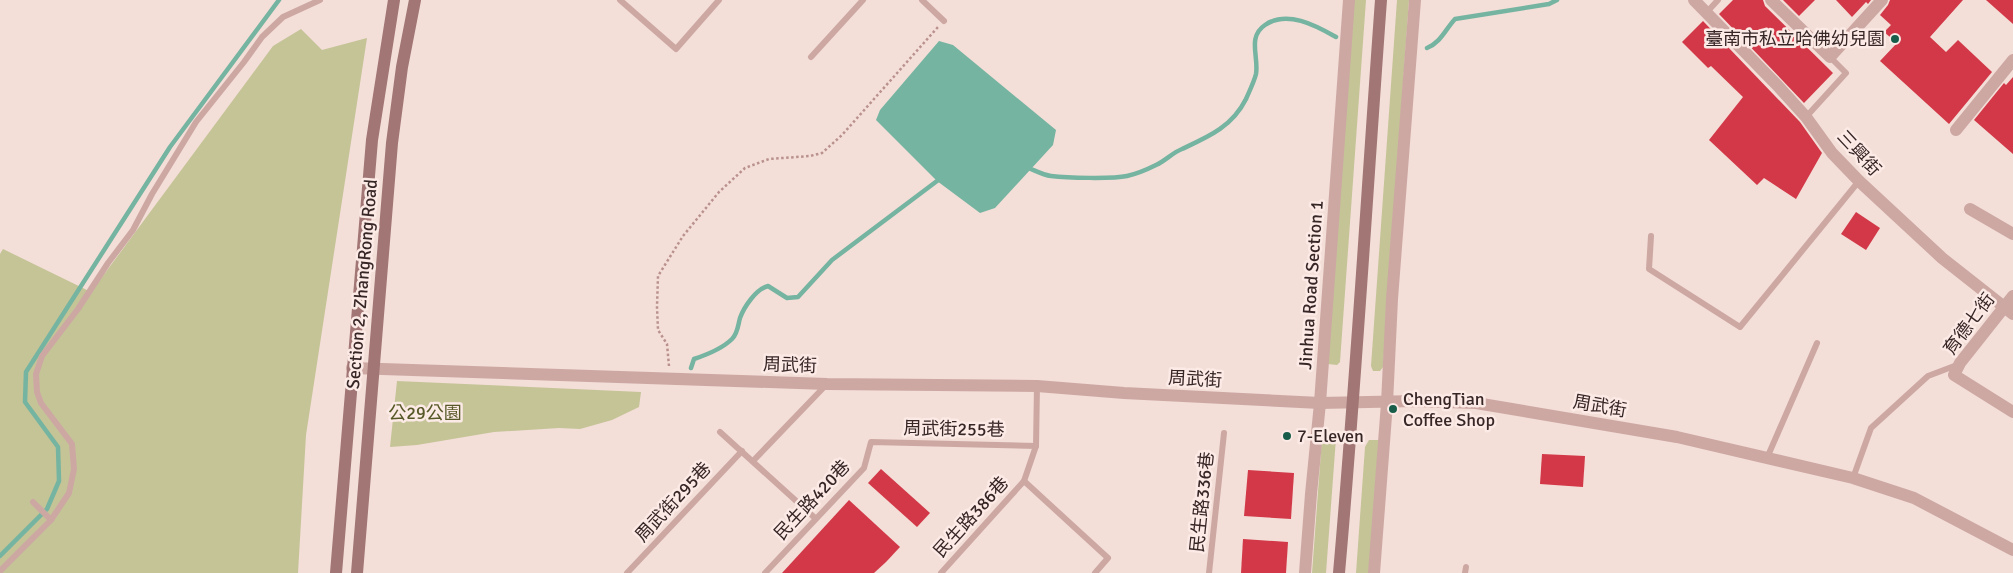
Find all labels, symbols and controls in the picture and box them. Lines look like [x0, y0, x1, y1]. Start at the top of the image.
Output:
place label: 臺南市私立哈佛幼兒園 [1705, 28, 1885, 50]
marker: 臺南市私立哈佛幼兒園 [1889, 33, 1901, 45]
street label: 三興街 [1833, 126, 1885, 180]
street label: Section 2, ZhangRong Road [342, 178, 382, 390]
street label: Jinhua Road Section 1 [1294, 200, 1328, 370]
street label: 育德七街 [1939, 289, 1999, 359]
street label: 周武街 [763, 353, 817, 377]
street label: 周武街 [1167, 367, 1223, 391]
place label: ChengTian Coffee Shop [1403, 388, 1495, 431]
street label: 周武街 [1572, 390, 1628, 422]
park label: 公29公園 [388, 402, 462, 424]
marker: ChengTian Coffee Shop [1387, 403, 1399, 415]
street label: 周武街255巷 [903, 417, 1005, 441]
place label: 7-Eleven [1297, 425, 1364, 447]
marker: 7-Eleven [1281, 430, 1293, 442]
street label: 民生路336巷 [1186, 451, 1218, 553]
street label: 民生路420巷 [769, 456, 855, 544]
street label: 周武街295巷 [630, 458, 716, 546]
street label: 民生路386巷 [929, 472, 1013, 562]

